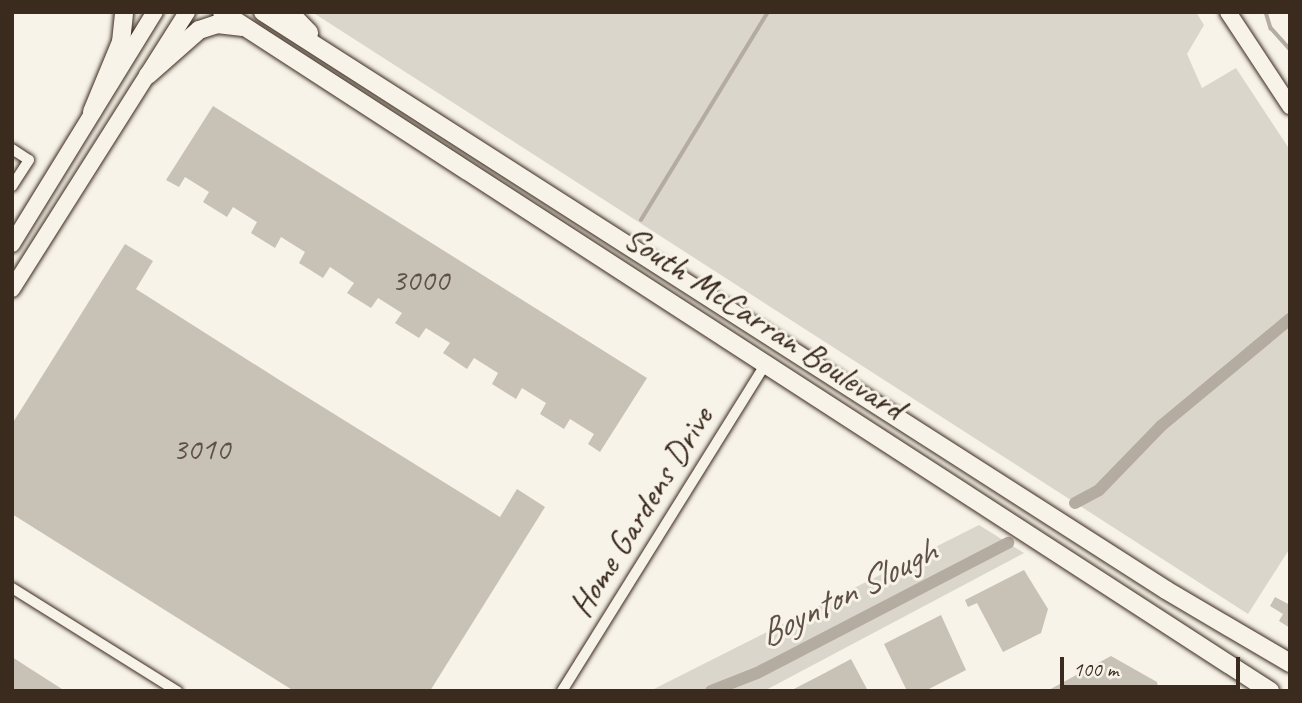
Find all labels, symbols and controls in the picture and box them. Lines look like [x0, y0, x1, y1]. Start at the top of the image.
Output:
street label: South McCarran Boulevard [616, 217, 912, 429]
house number: 3000 [391, 261, 449, 299]
street label: Home Gardens Drive [559, 399, 723, 625]
house number: 3010 [172, 430, 230, 468]
water label: Boynton Slough [751, 529, 943, 657]
scale bar [1064, 644, 1244, 688]
text: 100 m [1073, 656, 1118, 682]

